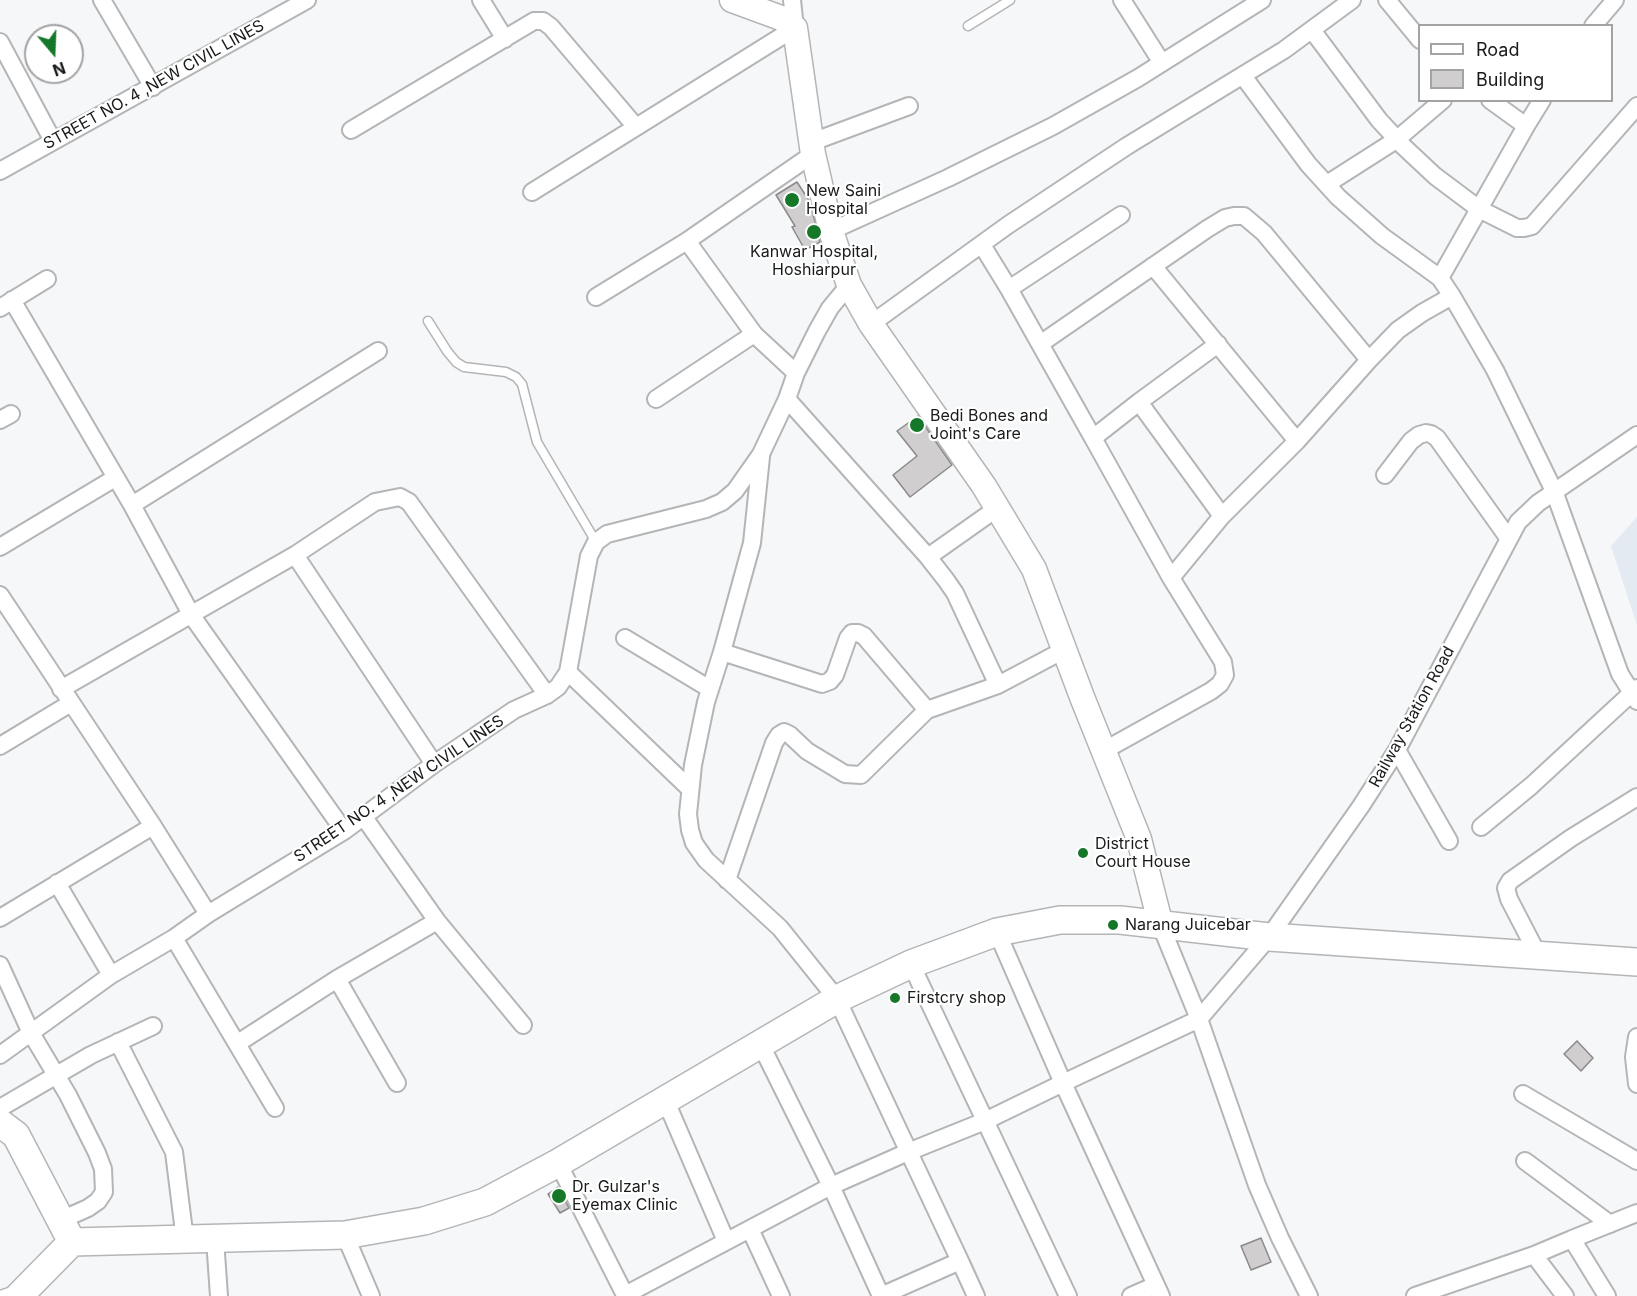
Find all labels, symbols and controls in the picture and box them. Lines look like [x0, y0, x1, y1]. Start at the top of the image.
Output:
street label: STREET NO. 4 ,NEW CIVIL LINES [40, 16, 268, 154]
north arrow [24, 24, 84, 84]
legend [1418, 24, 1613, 102]
text: Road [1476, 39, 1519, 60]
text: Building [1476, 69, 1544, 90]
place label: New Saini Hospital [806, 181, 881, 219]
marker: New Saini Hospital [783, 191, 801, 209]
marker: Kanwar Hospital, Hoshiarpur [805, 223, 823, 241]
place label: Kanwar Hospital, Hoshiarpur [750, 242, 878, 280]
place label: Bedi Bones and Joint's Care [930, 406, 1048, 444]
marker: Bedi Bones and Joint's Care [908, 416, 926, 434]
street label: Railway Station Road [1365, 643, 1459, 791]
street label: STREET NO. 4 ,NEW CIVIL LINES [290, 711, 508, 867]
place label: District Court House [1095, 834, 1190, 872]
marker: District Court House [1076, 846, 1090, 860]
place label: Narang Juicebar [1125, 915, 1251, 935]
marker: Narang Juicebar [1106, 918, 1120, 932]
place label: Firstcry shop [907, 988, 1006, 1008]
marker: Firstcry shop [888, 991, 902, 1005]
place label: Dr. Gulzar's Eyemax Clinic [572, 1177, 678, 1215]
marker: Dr. Gulzar's Eyemax Clinic [550, 1187, 568, 1205]

